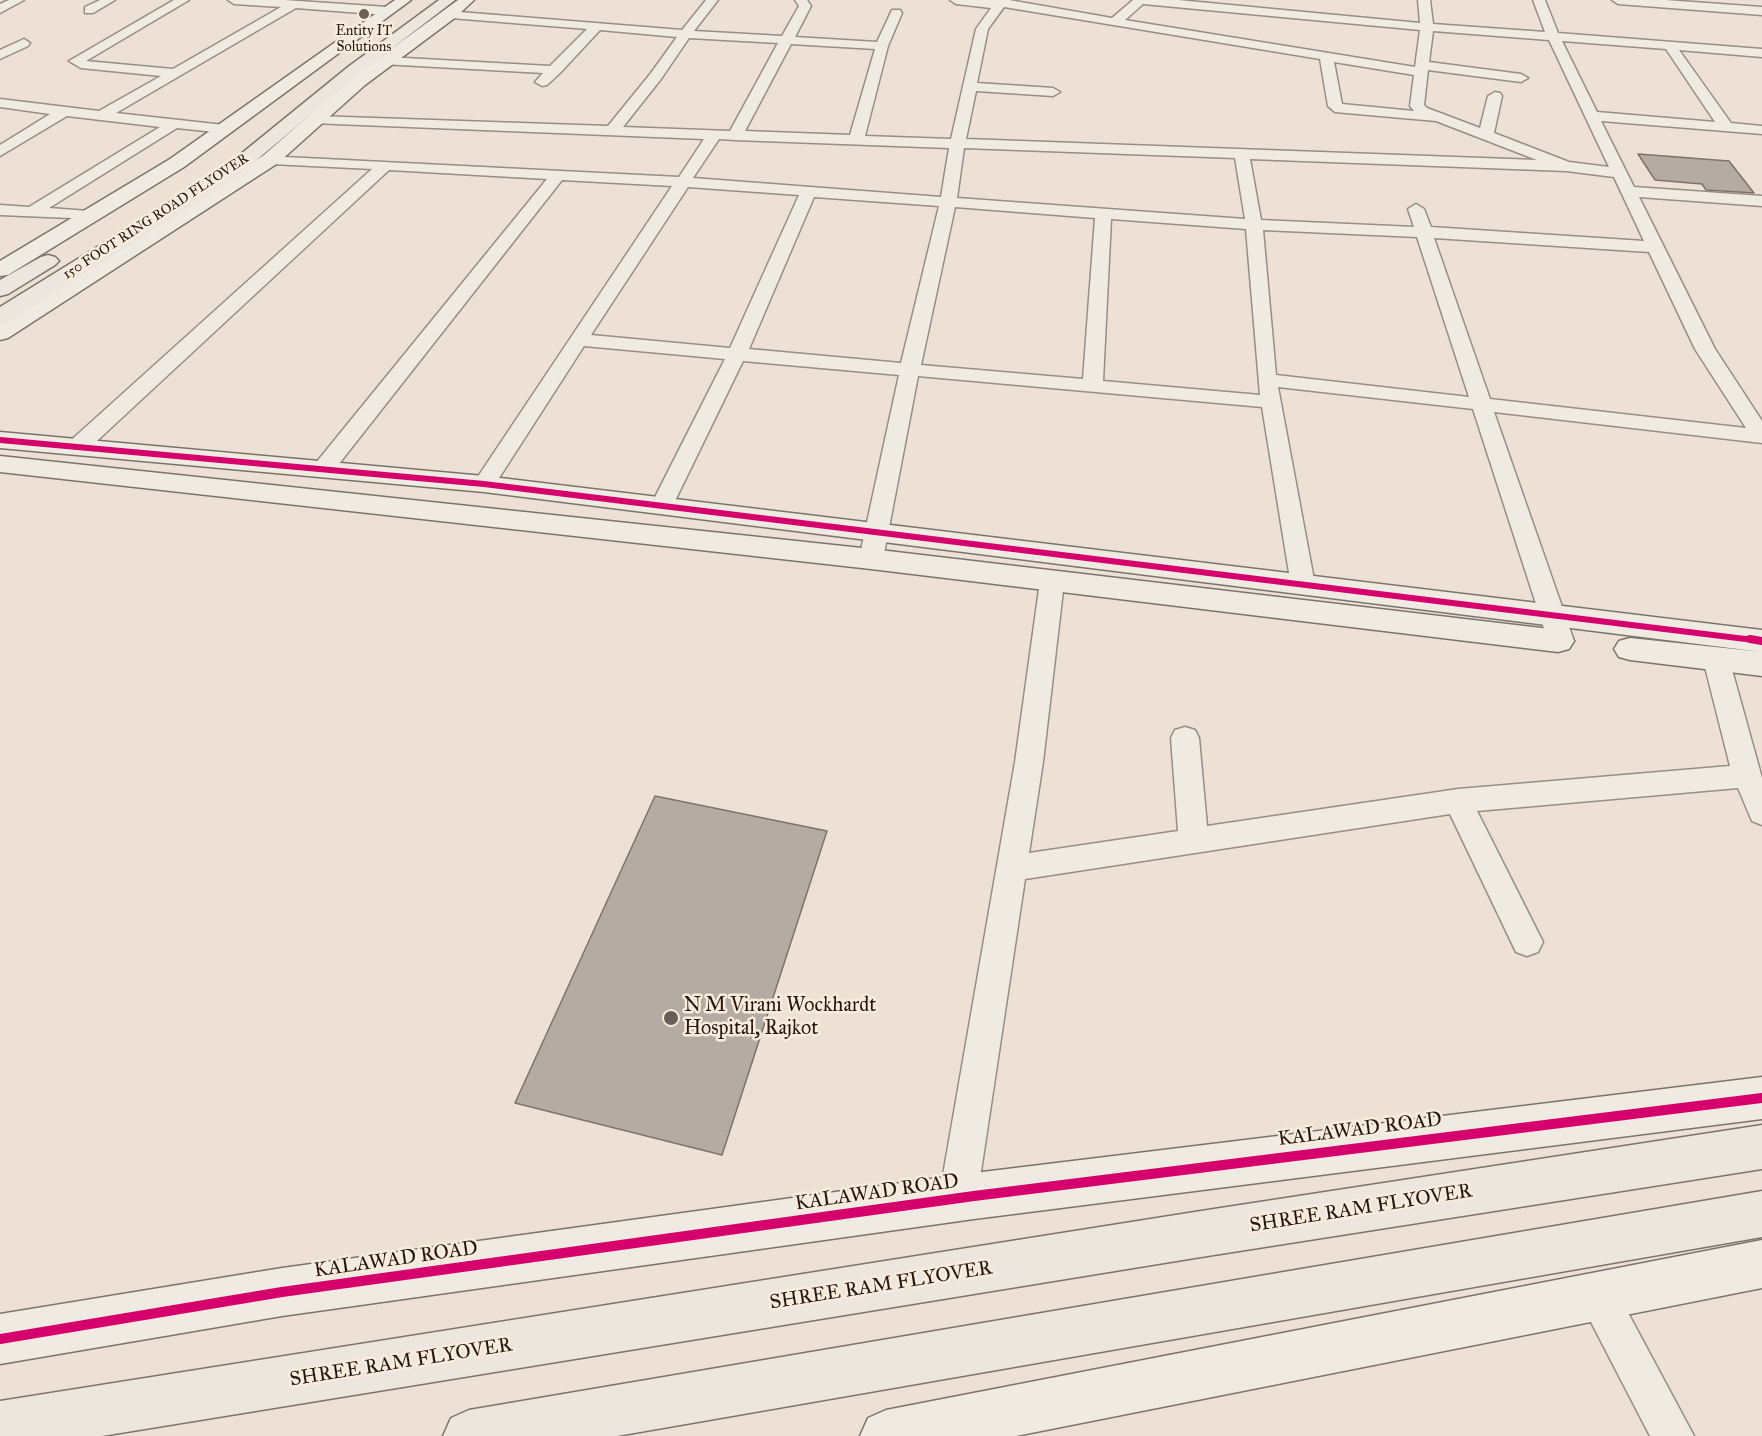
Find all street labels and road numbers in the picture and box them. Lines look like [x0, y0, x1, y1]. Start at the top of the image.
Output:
street label: 150 FOOT RING ROAD FLYOVER [60, 151, 252, 283]
street label: KALAWAD ROAD [1277, 1108, 1443, 1152]
street label: KALAWAD ROAD [794, 1170, 960, 1216]
street label: SHREE RAM FLYOVER [1248, 1180, 1474, 1238]
street label: KALAWAD ROAD [313, 1237, 479, 1283]
street label: SHREE RAM FLYOVER [768, 1257, 994, 1315]
street label: SHREE RAM FLYOVER [288, 1334, 514, 1392]

